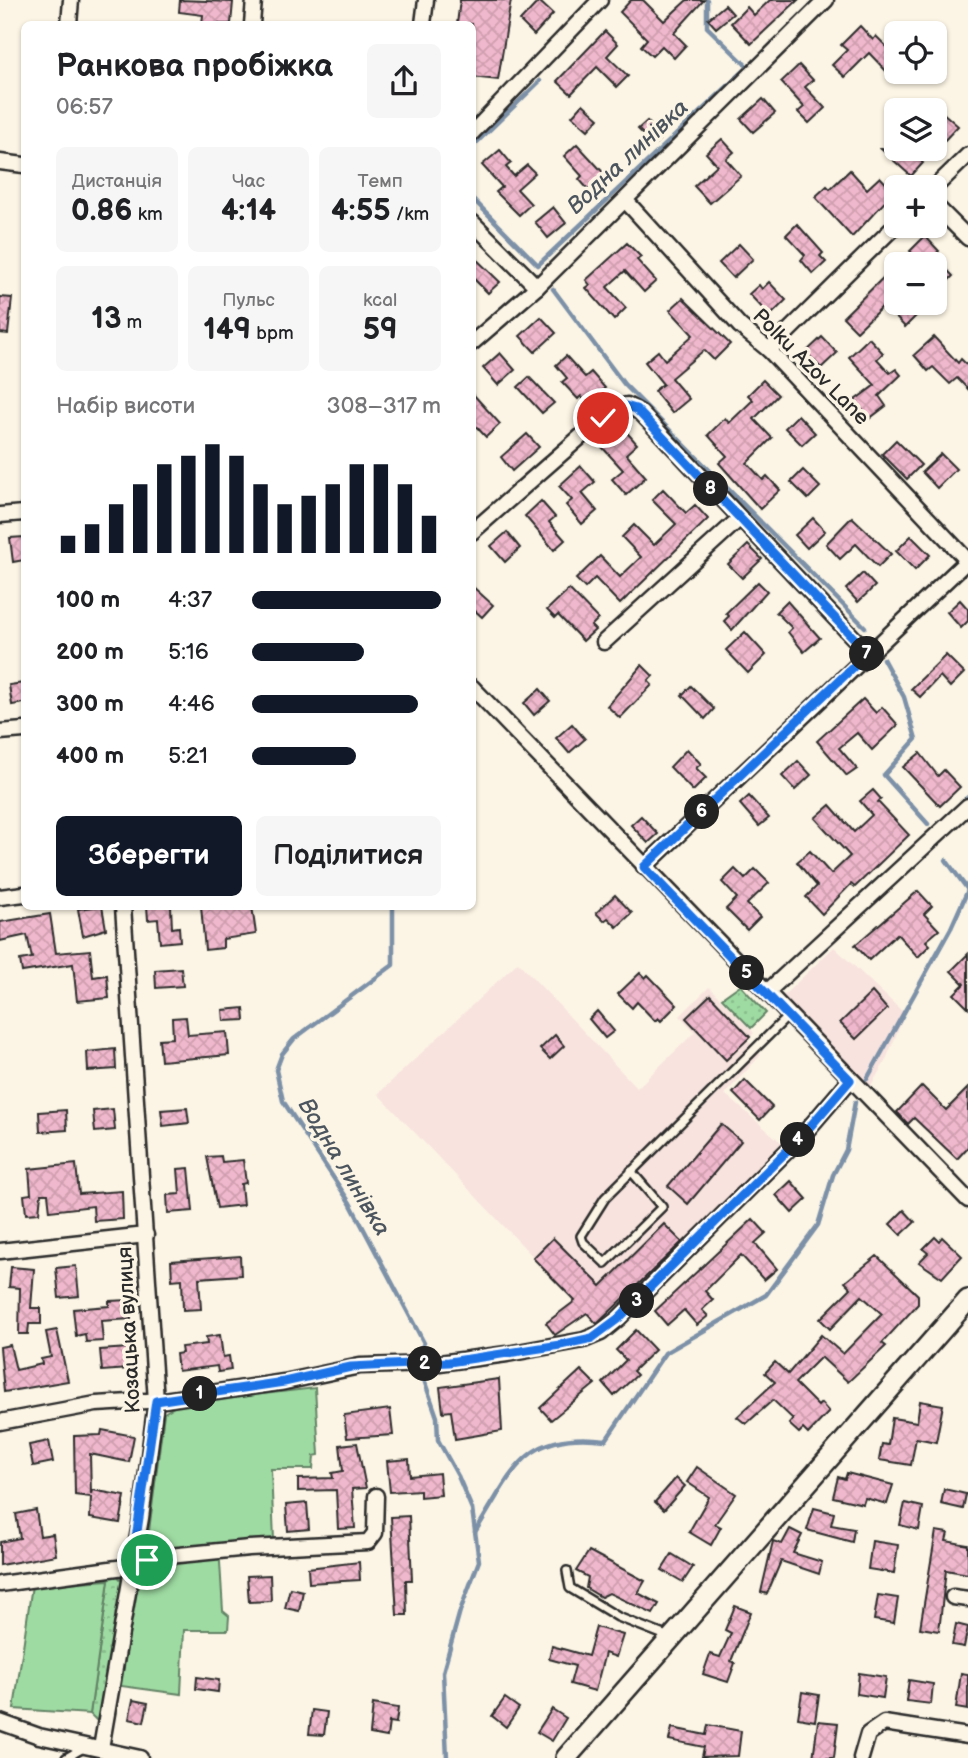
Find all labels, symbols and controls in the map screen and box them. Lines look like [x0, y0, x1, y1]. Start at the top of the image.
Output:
map controls [884, 21, 947, 315]
button: locate [884, 21, 947, 84]
button: share [367, 44, 441, 118]
text: Ранкова пробіжка [56, 47, 333, 86]
text: 06:57 [56, 93, 113, 121]
water label: Водна линівка [561, 94, 695, 220]
button: layers [884, 98, 947, 161]
text: Дистанція [72, 170, 162, 193]
text: Час [232, 170, 265, 193]
text: Темп [358, 170, 403, 193]
button: + [884, 175, 947, 238]
text: 0.86 [71, 193, 133, 229]
text: 4:14 [221, 193, 276, 229]
text: 4:55 [331, 193, 391, 229]
text: km [133, 203, 163, 226]
text: /km [391, 203, 429, 226]
button: − [884, 252, 947, 315]
text: Пульс [222, 289, 275, 312]
text: kcal [363, 289, 397, 312]
text: 13 [91, 301, 121, 337]
street label: Polku Azov Lane [748, 304, 874, 430]
text: m [121, 311, 142, 334]
text: 149 [203, 312, 251, 348]
text: 59 [363, 312, 398, 348]
text: bpm [251, 322, 294, 345]
pin [573, 388, 633, 448]
text: Набір висоти [56, 392, 195, 420]
text: 308–317 m [327, 392, 441, 420]
icon: check [584, 399, 622, 437]
pin: 8 [694, 472, 728, 506]
text: 8 [705, 477, 716, 500]
text: 100 m [56, 586, 120, 614]
text: 4:37 [168, 586, 212, 614]
pin: 7 [850, 636, 884, 672]
text: 200 m [56, 638, 124, 666]
text: 5:16 [168, 638, 209, 666]
text: 7 [861, 642, 872, 665]
text: 300 m [56, 690, 124, 718]
text: 4:46 [168, 690, 215, 718]
text: 400 m [56, 742, 124, 770]
text: 5:21 [168, 742, 208, 770]
pin: 6 [684, 794, 720, 830]
text: 6 [696, 800, 707, 823]
button: Зберегти [56, 816, 242, 896]
button: Поділитися [256, 816, 441, 896]
pin: 5 [730, 956, 764, 990]
text: 5 [741, 961, 752, 984]
water label: Водна линівка [292, 1093, 396, 1241]
pin: 4 [780, 1122, 816, 1158]
text: 4 [792, 1128, 803, 1151]
street label: Козацька вулиця [112, 1246, 146, 1414]
pin: 3 [620, 1284, 654, 1318]
text: 3 [631, 1289, 642, 1312]
pin: 2 [408, 1346, 442, 1382]
text: 2 [419, 1352, 430, 1375]
pin: 1 [182, 1376, 218, 1412]
text: 1 [196, 1382, 204, 1405]
pin [117, 1530, 177, 1590]
icon: arrive [128, 1541, 166, 1579]

